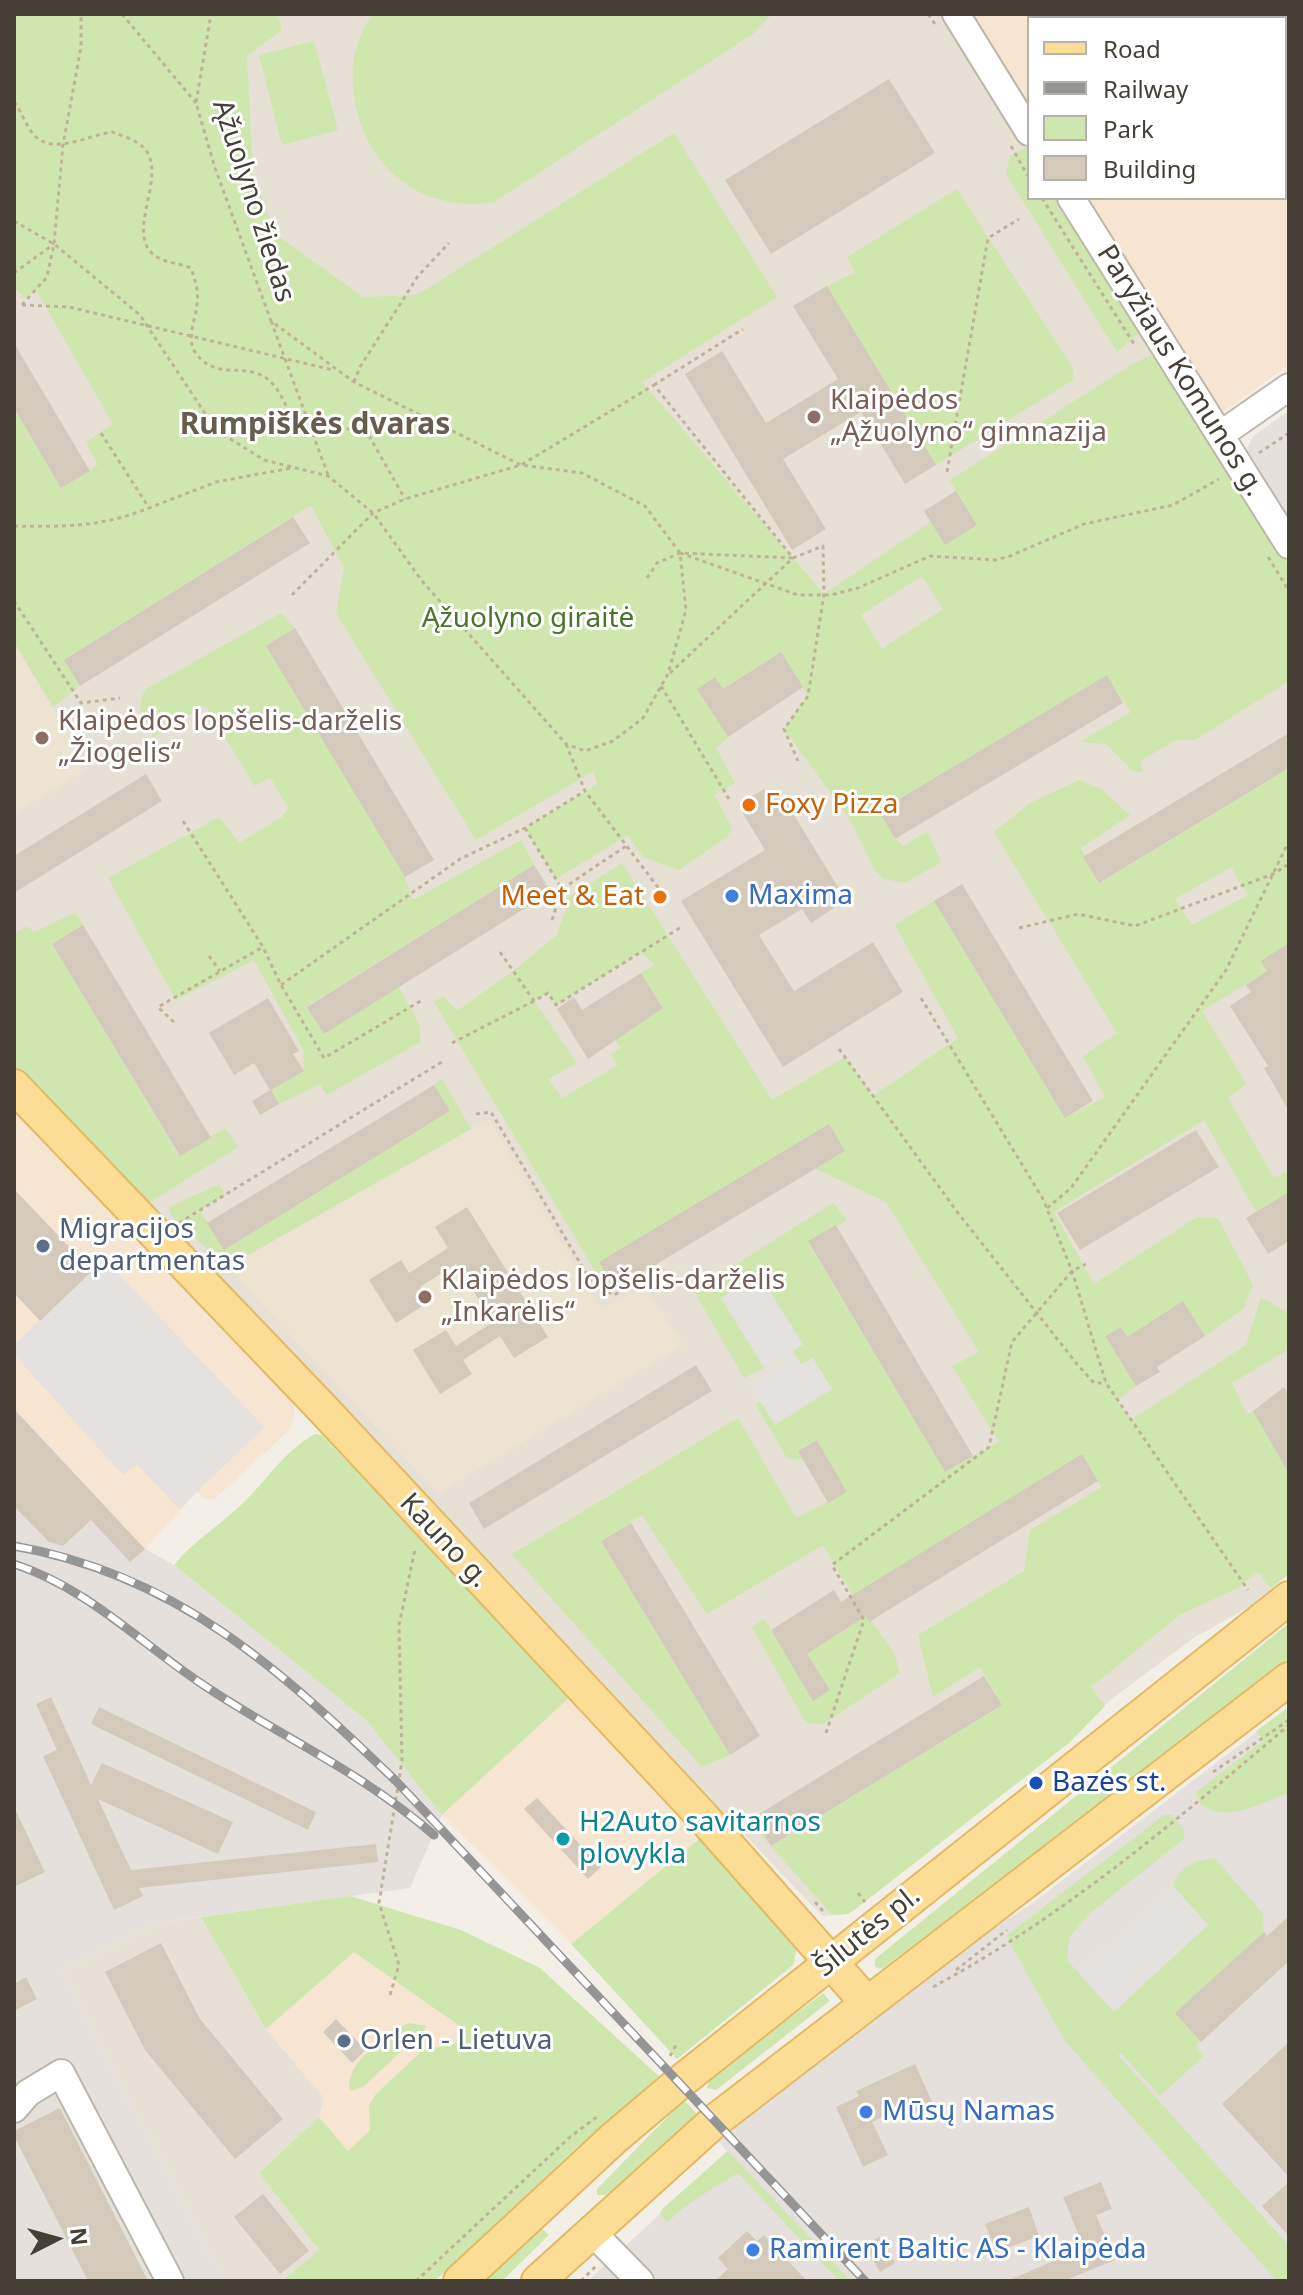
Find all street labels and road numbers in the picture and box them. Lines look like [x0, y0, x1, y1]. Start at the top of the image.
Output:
street label: Ąžuolyno žiedas [204, 96, 302, 306]
street label: Paryžiaus Komunos g. [1089, 239, 1271, 503]
street label: Kauno g. [392, 1487, 496, 1595]
street label: Šilutės pl. [809, 1879, 927, 1985]

